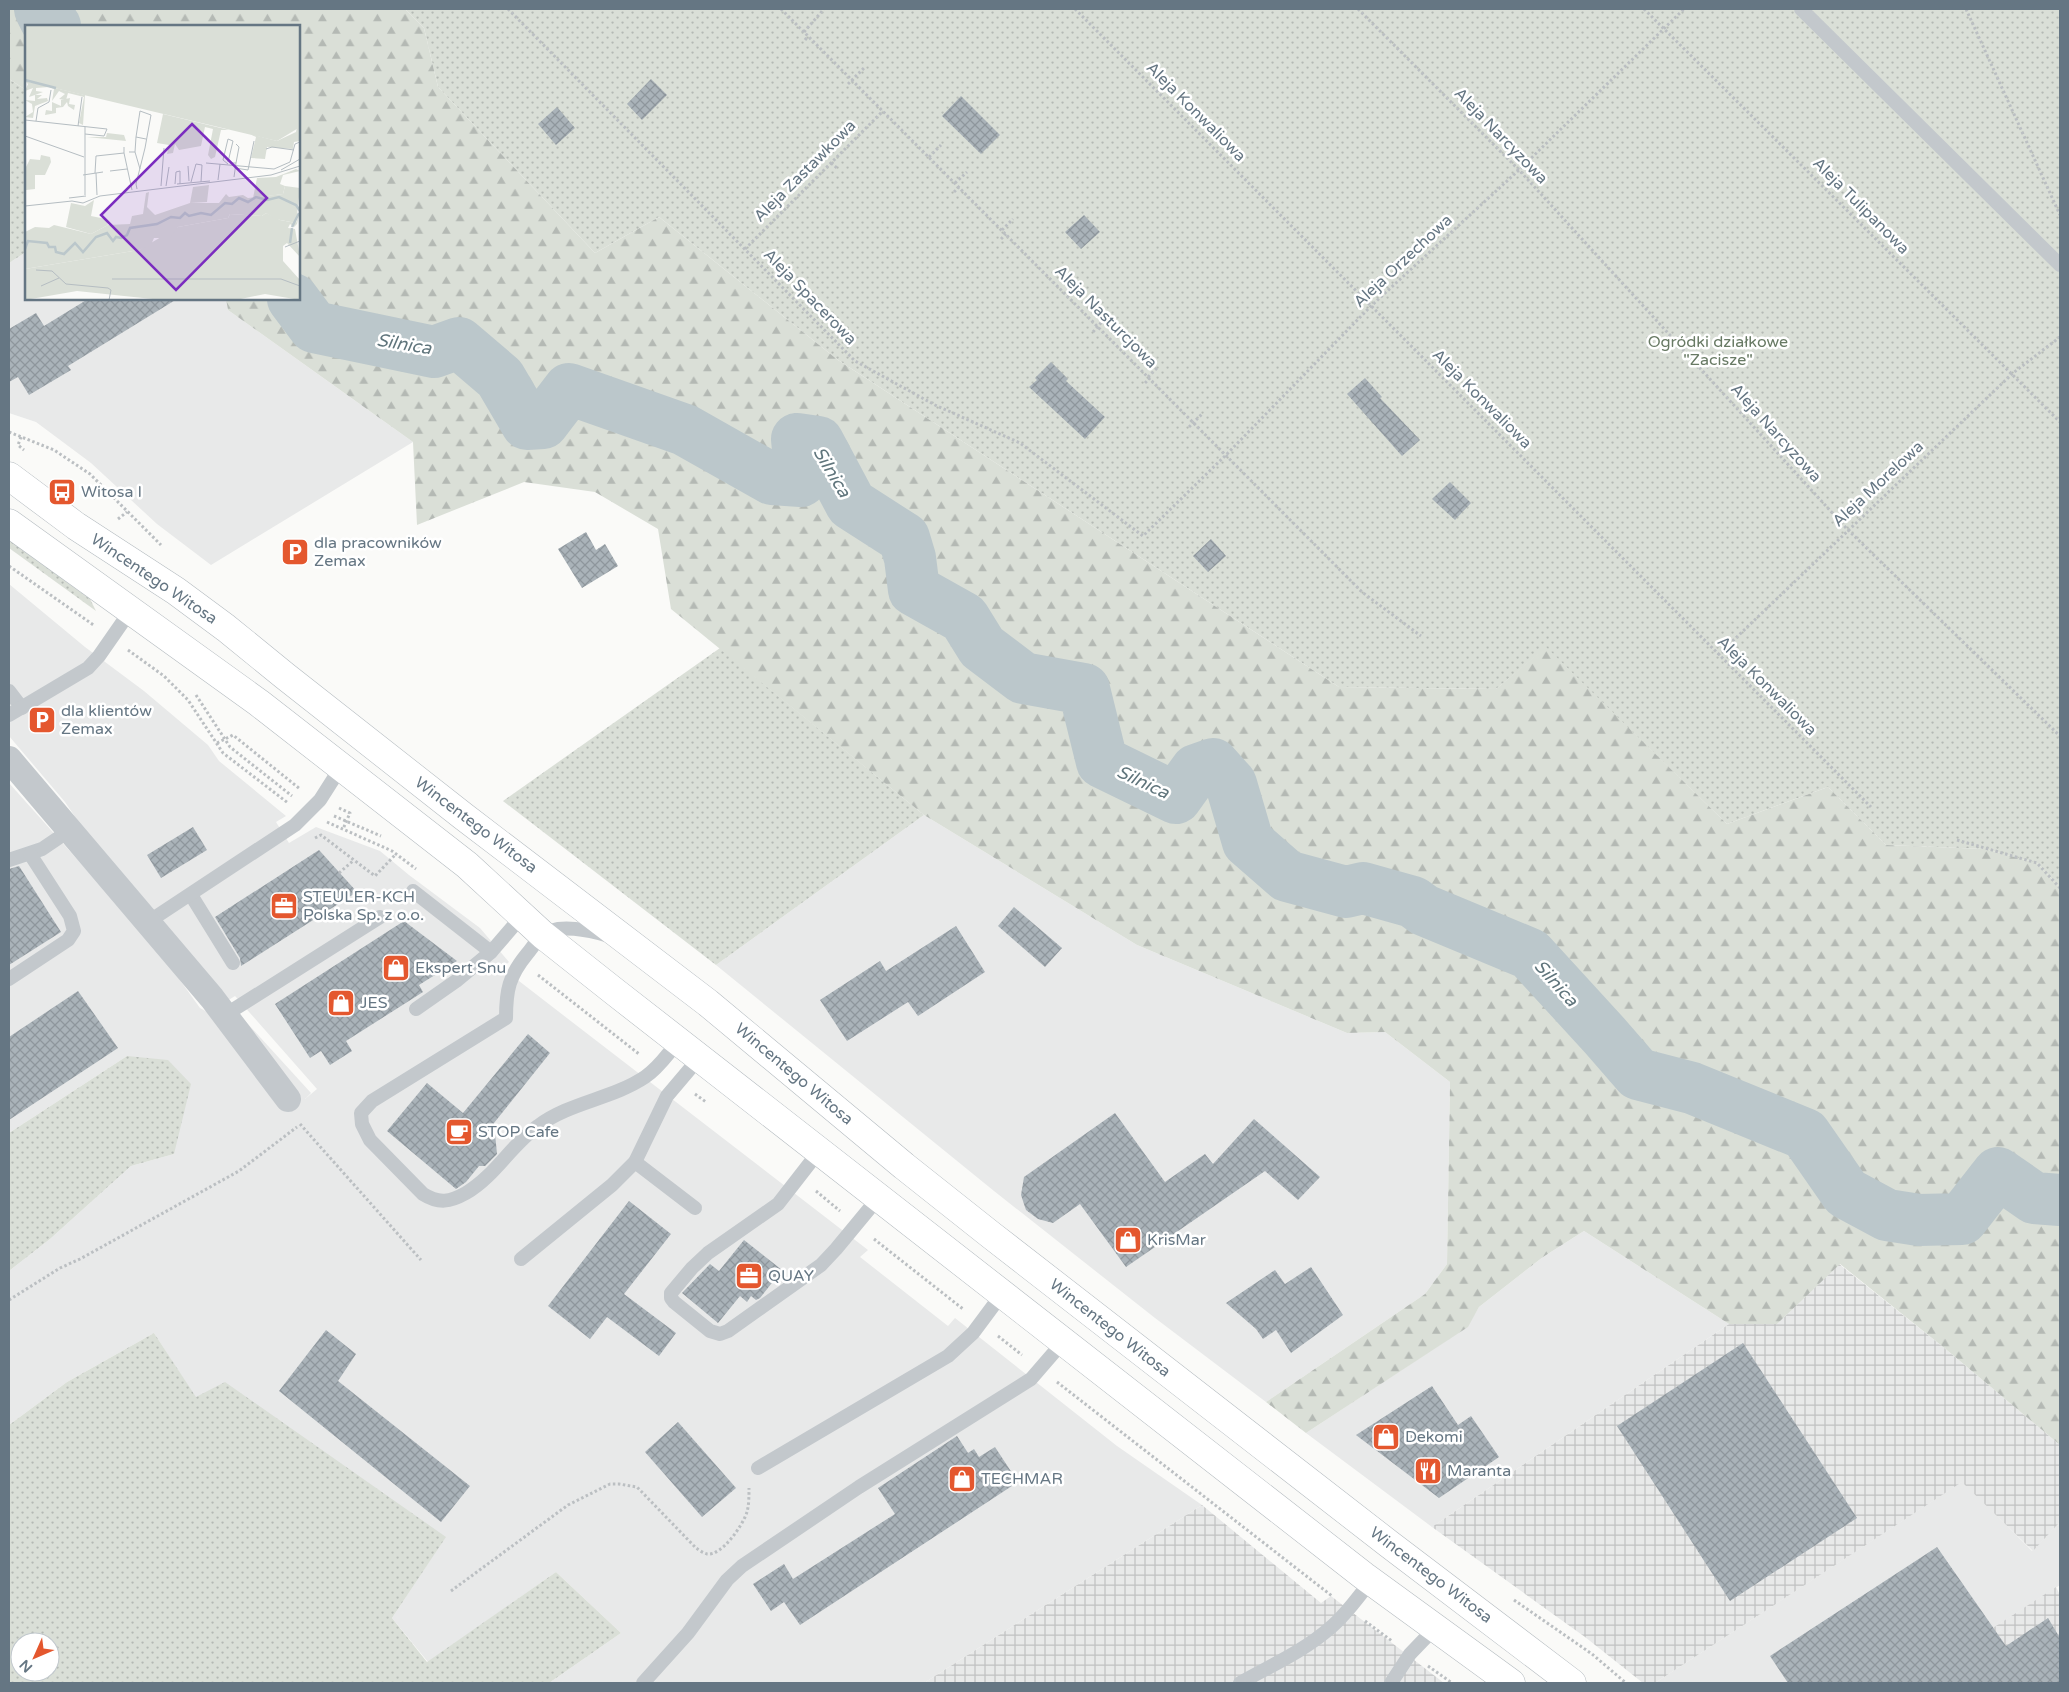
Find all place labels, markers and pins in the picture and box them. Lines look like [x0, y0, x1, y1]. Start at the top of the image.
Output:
bus stop icon: Witosa I [47, 477, 77, 507]
place label: Witosa I [81, 482, 142, 502]
place label: dla pracowników Zemax [314, 533, 442, 571]
parking icon: dla pracowników Zemax [280, 537, 310, 567]
place label: dla klientów Zemax [61, 701, 152, 739]
parking icon: dla klientów Zemax [27, 705, 57, 735]
place label: STEULER-KCH Polska Sp. z o.o. [303, 887, 424, 925]
office icon: STEULER-KCH Polska Sp. z o.o. [269, 891, 299, 921]
shop icon: Ekspert Snu [381, 953, 411, 983]
place label: Ekspert Snu [415, 958, 506, 978]
shop icon: JES [326, 988, 356, 1018]
place label: JES [360, 993, 388, 1013]
cafe icon: STOP Cafe [444, 1117, 474, 1147]
place label: STOP Cafe [478, 1122, 559, 1142]
shop icon: KrisMar [1113, 1225, 1143, 1255]
place label: KrisMar [1147, 1230, 1207, 1250]
office icon: QUAY [734, 1261, 764, 1291]
place label: QUAY [768, 1266, 814, 1286]
shop icon: Dekomi [1371, 1422, 1401, 1452]
place label: Dekomi [1405, 1427, 1463, 1447]
restaurant icon: Maranta [1413, 1456, 1443, 1486]
place label: Maranta [1447, 1461, 1511, 1481]
shop icon: TECHMAR [947, 1464, 977, 1494]
place label: TECHMAR [981, 1469, 1063, 1489]

